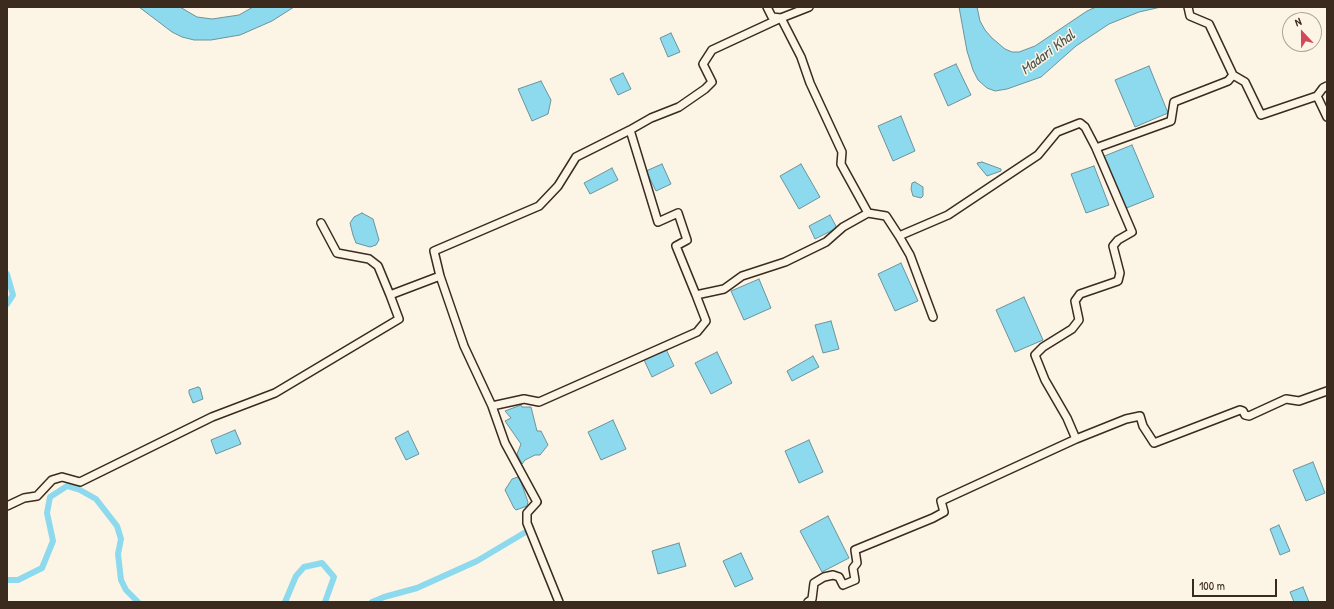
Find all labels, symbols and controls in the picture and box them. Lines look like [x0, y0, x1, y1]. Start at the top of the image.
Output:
north arrow [1282, 12, 1322, 52]
text: N [1293, 14, 1303, 29]
water label: Madari Khal [1017, 27, 1079, 79]
scale bar [1194, 571, 1279, 597]
text: 100 m [1199, 577, 1225, 594]

